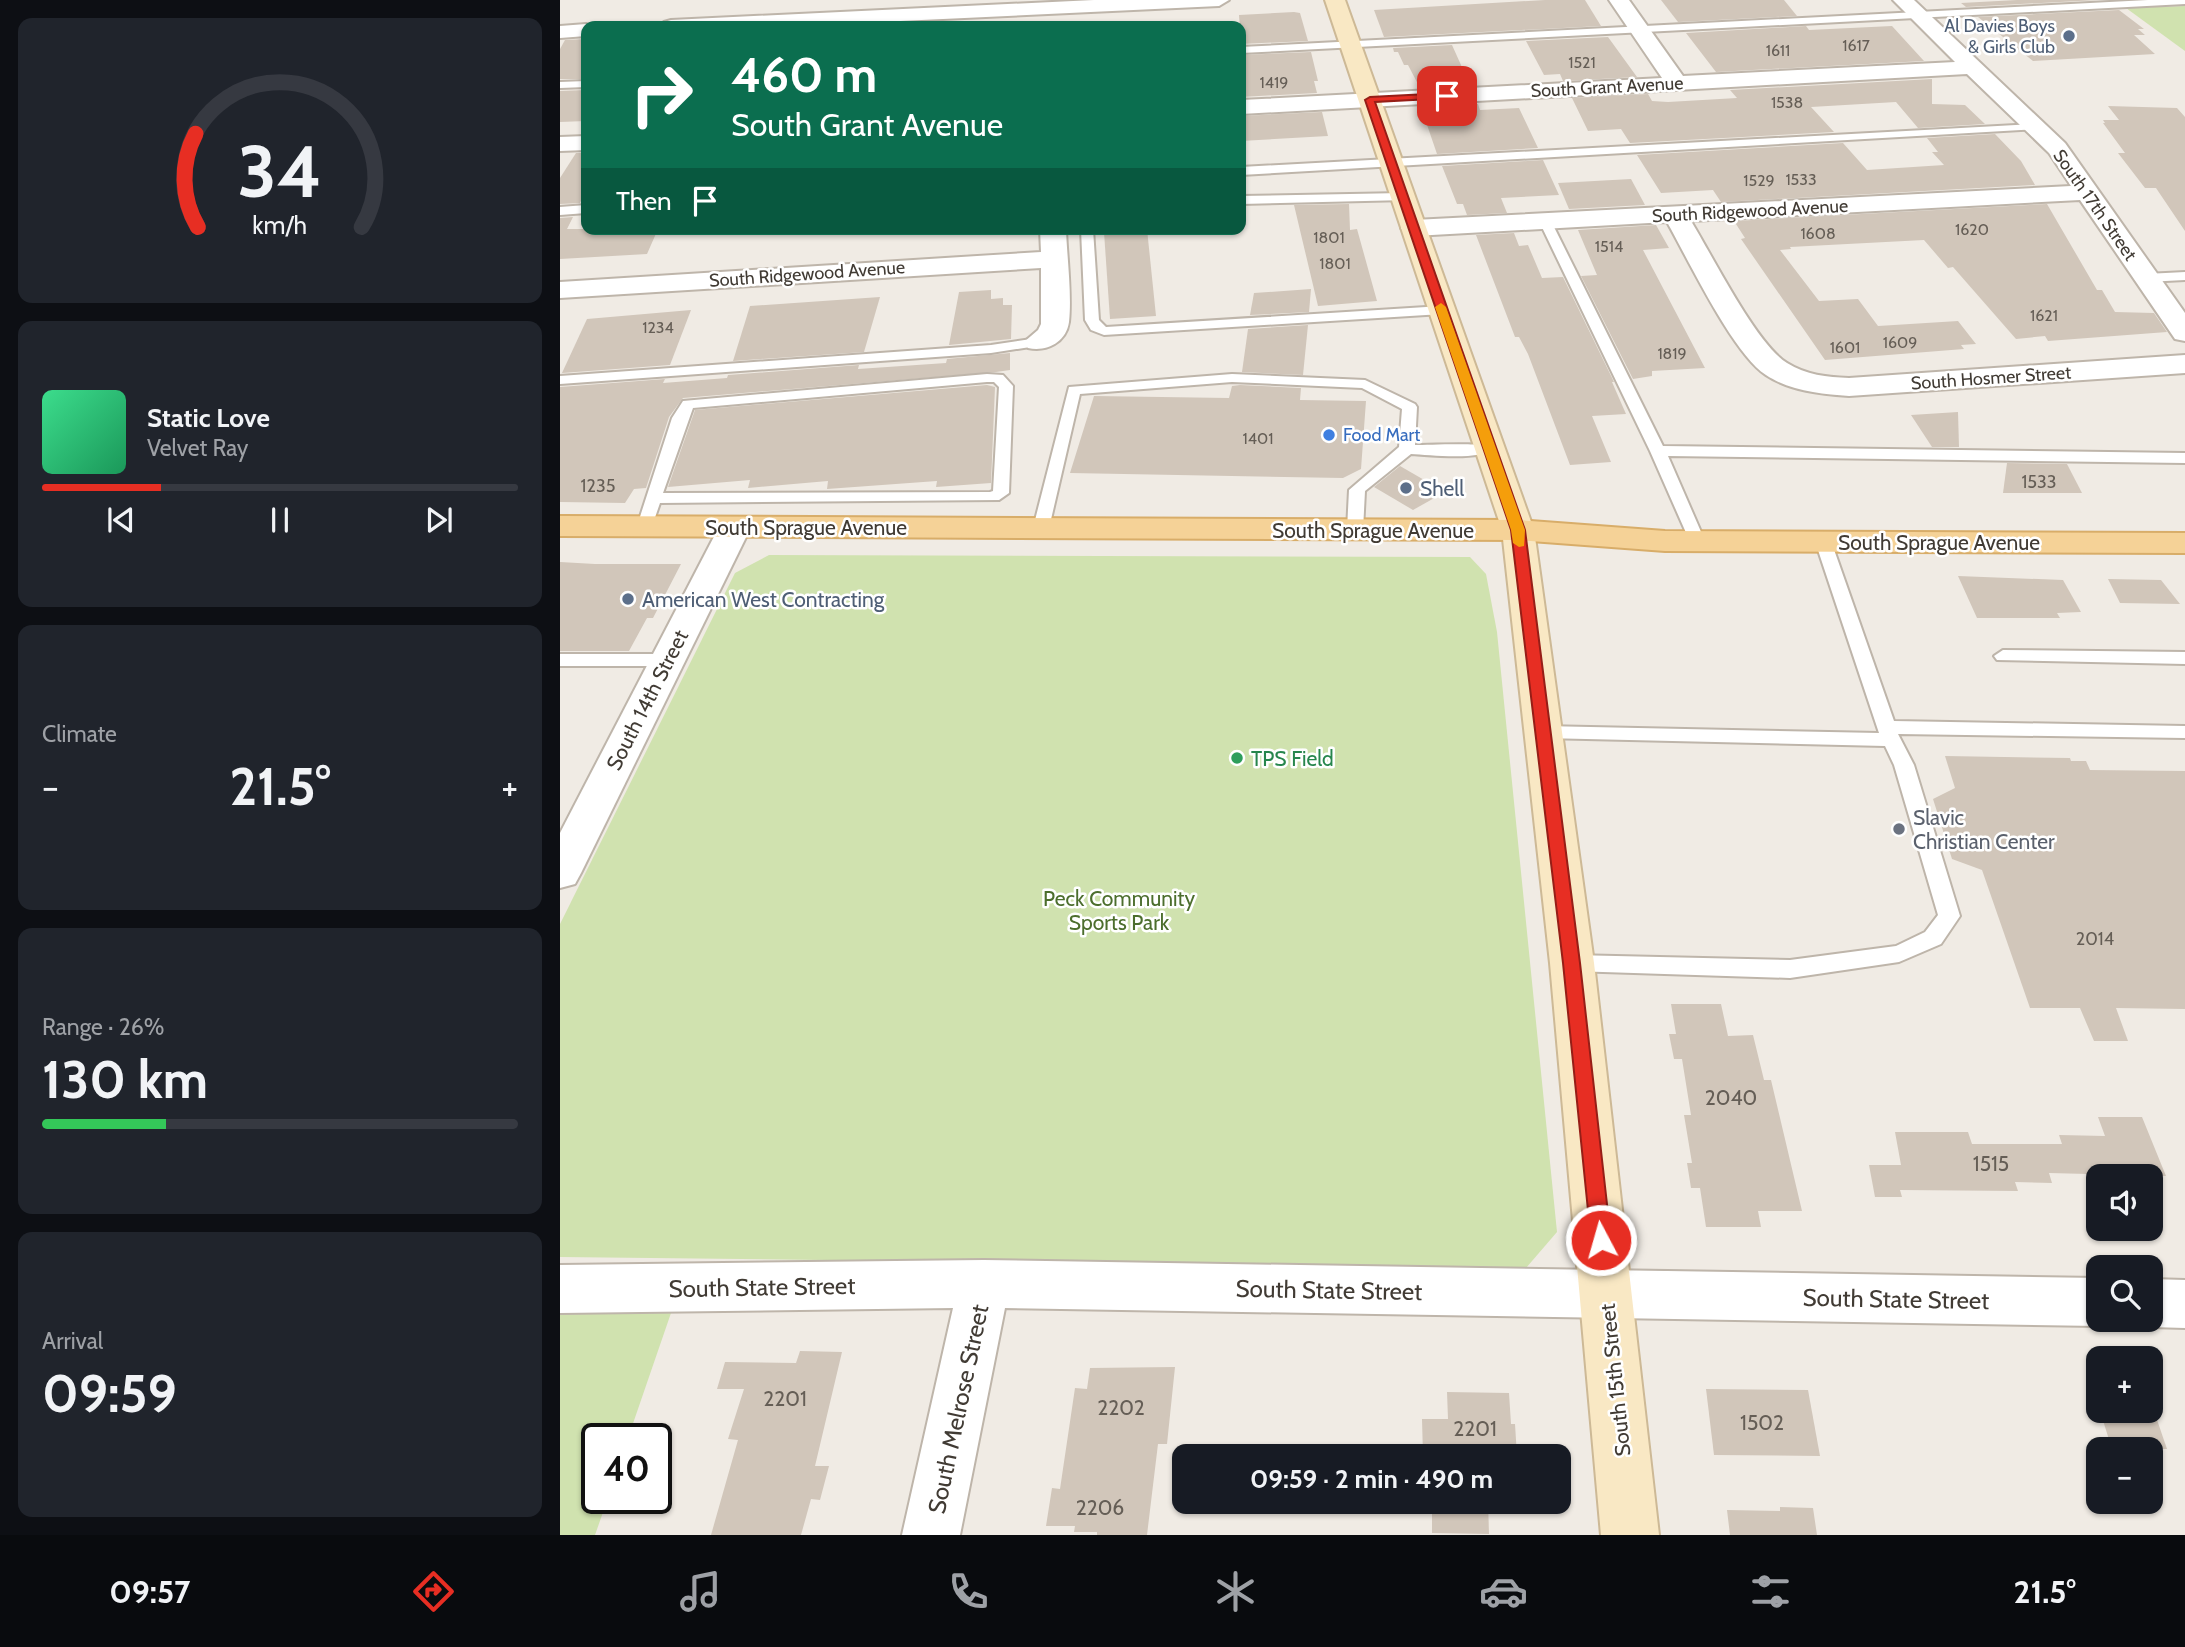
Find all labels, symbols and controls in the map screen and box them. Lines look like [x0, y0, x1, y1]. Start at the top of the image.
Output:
place label: Al Davies Boys & Girls Club [1944, 15, 2055, 58]
marker: Al Davies Boys & Girls Club [2061, 28, 2077, 44]
house number: 1617 [1842, 36, 1870, 55]
house number: 1611 [1766, 41, 1790, 60]
text: 460 m [731, 45, 877, 104]
icon: right [616, 49, 707, 140]
house number: 1521 [1568, 53, 1596, 72]
pin [1417, 66, 1477, 126]
street label: South Grant Avenue [1530, 72, 1684, 102]
house number: 1419 [1260, 73, 1288, 92]
icon: arrive [1428, 77, 1466, 115]
house number: 1538 [1771, 93, 1803, 112]
text: South Grant Avenue [731, 105, 1003, 144]
text: 34 [238, 127, 322, 215]
street label: South 17th Street [2048, 145, 2142, 265]
house number: 1533 [1785, 170, 1817, 189]
house number: 1529 [1743, 171, 1775, 190]
icon: arrive [686, 182, 724, 220]
text: Then [616, 185, 672, 217]
street label: South Ridgewood Avenue [1651, 195, 1849, 227]
text: km/h [253, 210, 307, 240]
house number: 1620 [1955, 220, 1989, 239]
house number: 1608 [1800, 224, 1836, 243]
house number: 1801 [1313, 228, 1345, 247]
house number: 1514 [1595, 237, 1623, 256]
house number: 1801 [1319, 254, 1351, 273]
street label: South Ridgewood Avenue [708, 256, 906, 292]
house number: 1621 [2030, 306, 2058, 325]
house number: 1234 [642, 318, 674, 337]
house number: 1609 [1883, 333, 1917, 352]
house number: 1601 [1830, 338, 1860, 357]
house number: 1819 [1657, 344, 1687, 363]
street label: South Hosmer Street [1910, 361, 2072, 395]
text: Static Love [147, 402, 270, 434]
place label: Food Mart [1343, 424, 1420, 446]
marker: Food Mart [1321, 427, 1337, 443]
house number: 1401 [1243, 429, 1273, 448]
text: Velvet Ray [147, 434, 248, 462]
house number: 1533 [2021, 471, 2057, 493]
house number: 1235 [581, 475, 615, 497]
place label: Shell [1420, 476, 1464, 501]
marker: Shell [1398, 480, 1414, 496]
icon: previous [102, 501, 140, 539]
icon: pause [261, 501, 299, 539]
icon: next [420, 501, 458, 539]
street label: South Sprague Avenue [705, 515, 907, 540]
street label: South Sprague Avenue [1272, 518, 1474, 543]
street label: South Sprague Avenue [1838, 530, 2040, 555]
place label: American West Contracting [642, 587, 885, 612]
marker: American West Contracting [620, 591, 636, 607]
street label: South 14th Street [601, 626, 693, 774]
text: Climate [42, 720, 117, 748]
place label: TPS Field [1251, 746, 1334, 771]
marker: TPS Field [1229, 750, 1245, 766]
text: 21.5° [229, 755, 331, 818]
text: − [42, 763, 59, 810]
text: + [501, 763, 518, 810]
place label: Slavic Christian Center [1913, 805, 2055, 854]
marker: Slavic Christian Center [1891, 821, 1907, 837]
park label: Peck Community Sports Park [1043, 886, 1195, 935]
house number: 2014 [2076, 928, 2114, 950]
text: Range · 26% [42, 1013, 165, 1041]
text: 130 km [42, 1048, 208, 1111]
house number: 2040 [1705, 1085, 1757, 1110]
house number: 1515 [1973, 1151, 2009, 1176]
map controls [2086, 1164, 2163, 1514]
button: sound [2086, 1164, 2163, 1241]
position arrow [1564, 1203, 1638, 1277]
button: search [2086, 1255, 2163, 1332]
street label: South State Street [668, 1271, 856, 1303]
street label: South State Street [1235, 1274, 1423, 1306]
street label: South State Street [1802, 1283, 1990, 1315]
street label: South Melrose Street [922, 1302, 994, 1516]
street label: South 15th Street [1595, 1302, 1635, 1458]
text: Arrival [42, 1327, 103, 1355]
button: + [2086, 1346, 2163, 1423]
text: 09:59 [42, 1362, 177, 1425]
house number: 2201 [763, 1386, 807, 1411]
house number: 2202 [1097, 1395, 1145, 1420]
house number: 1502 [1740, 1410, 1784, 1435]
house number: 2201 [1453, 1416, 1497, 1441]
speed limit sign: 40 [581, 1423, 672, 1514]
button: − [2086, 1437, 2163, 1514]
text: 09:59 · 2 min · 490 m [1250, 1463, 1493, 1495]
house number: 2206 [1076, 1495, 1124, 1520]
icon: directions [409, 1567, 458, 1616]
icon: music [676, 1567, 725, 1616]
icon: phone [944, 1567, 993, 1616]
icon: climate [1211, 1567, 1260, 1616]
icon: car [1479, 1567, 1528, 1616]
icon: filters [1746, 1567, 1795, 1616]
text: 09:57 [109, 1572, 190, 1611]
text: 21.5° [2013, 1572, 2076, 1611]

